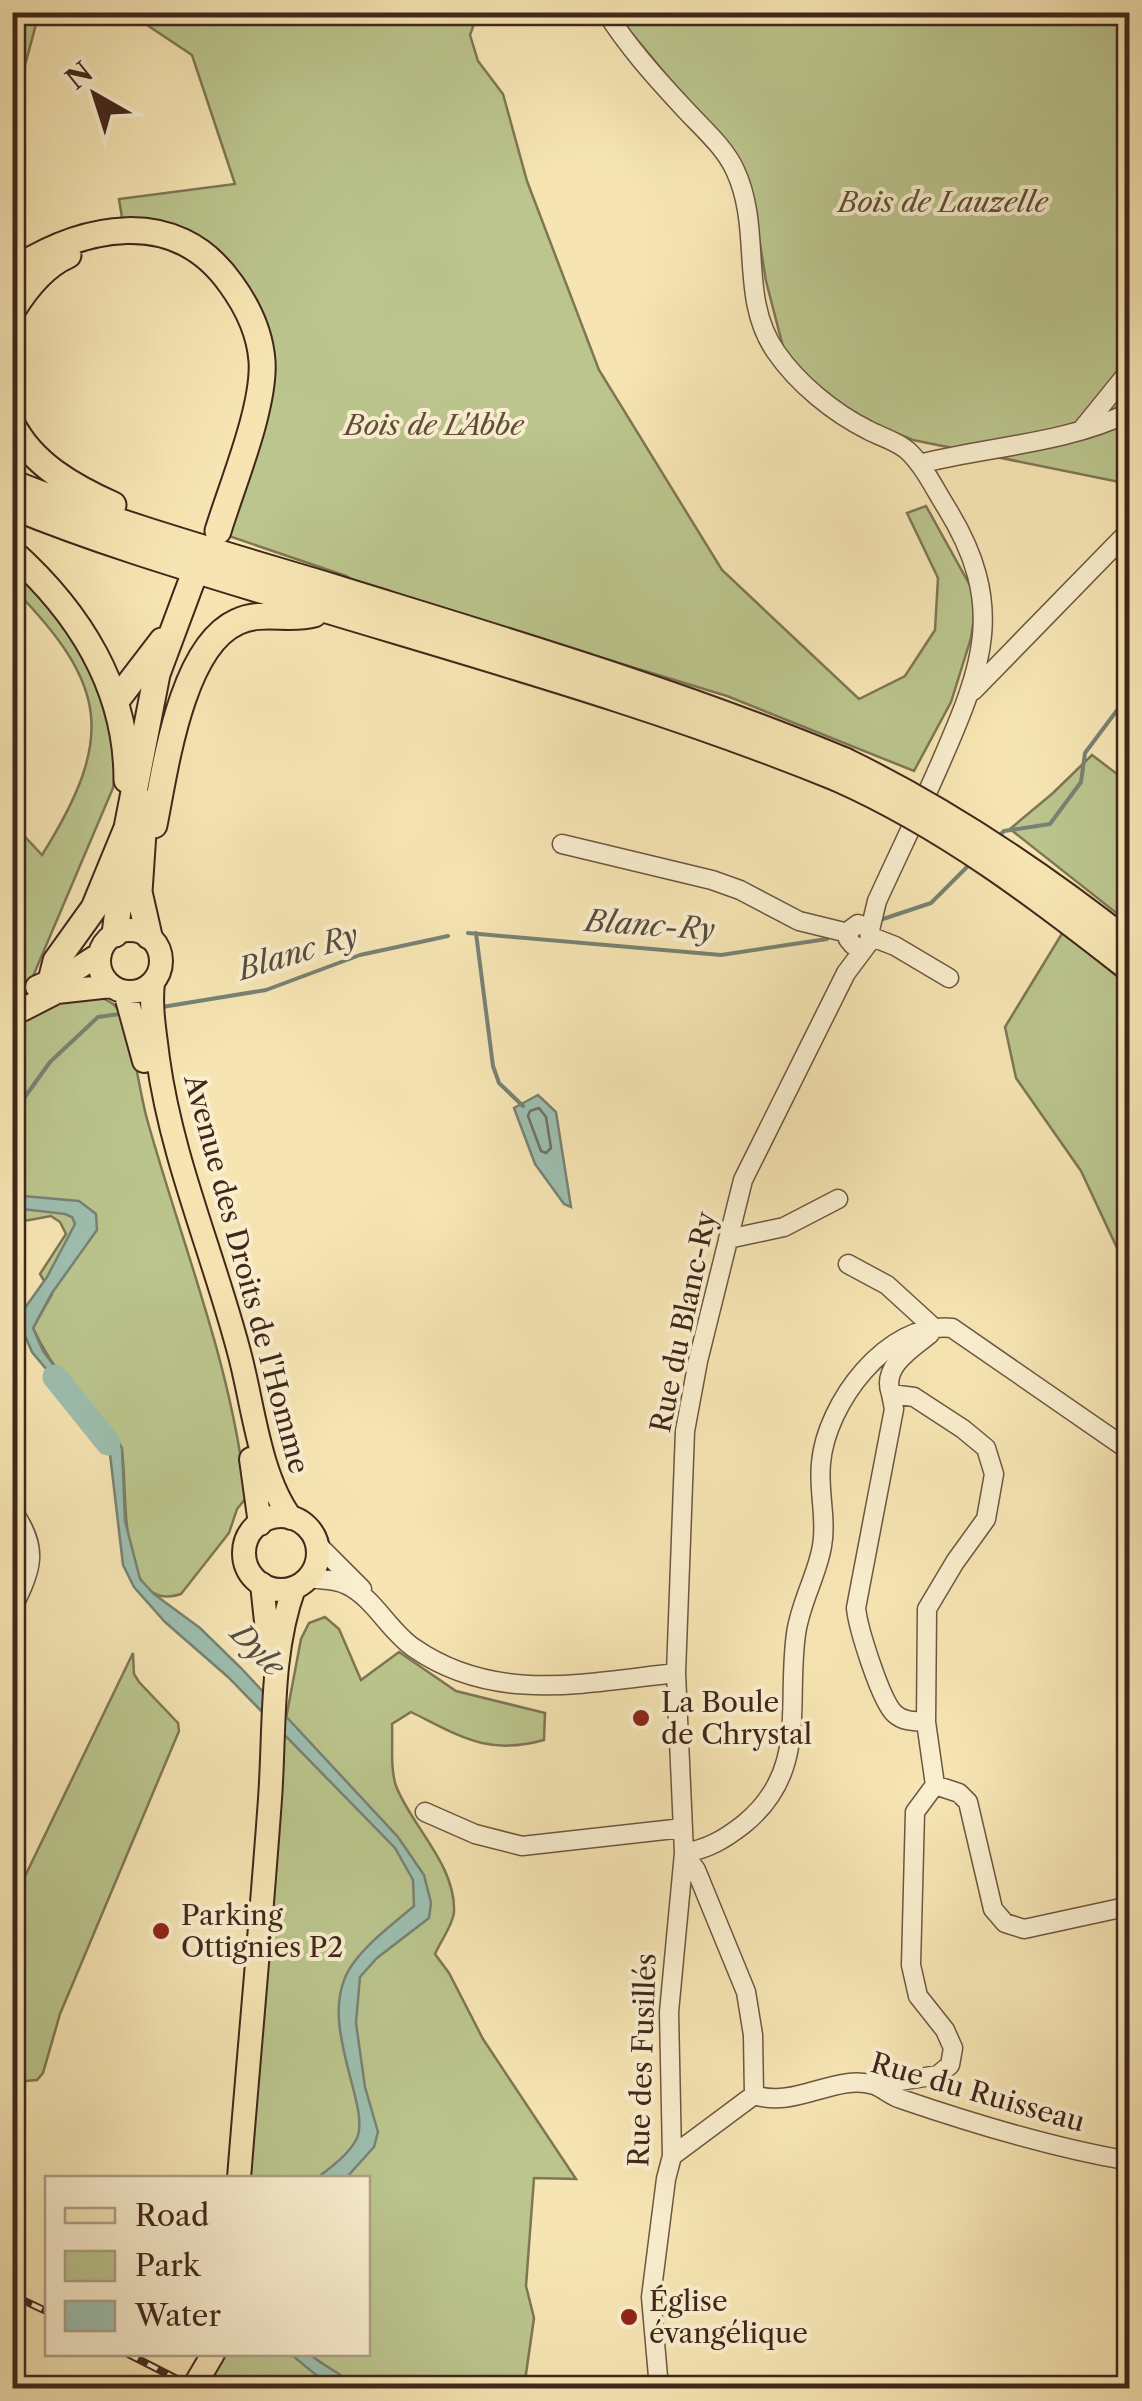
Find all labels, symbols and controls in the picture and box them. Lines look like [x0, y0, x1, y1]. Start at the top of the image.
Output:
north arrow [45, 45, 145, 145]
text: N [59, 55, 99, 96]
park label: Bois de Lauzelle [836, 185, 1049, 219]
park label: Bois de L'Abbe [342, 408, 525, 442]
water label: Blanc-Ry [582, 902, 716, 948]
water label: Blanc Ry [231, 916, 363, 988]
street label: Avenue des Droits de l'Homme [177, 1070, 317, 1477]
street label: Rue du Blanc-Ry [643, 1208, 723, 1436]
water label: Dyle [222, 1614, 294, 1686]
place label: La Boule de Chrystal [661, 1685, 812, 1751]
marker: La Boule de Chrystal [630, 1707, 652, 1729]
place label: Parking Ottignies P2 [181, 1898, 343, 1964]
marker: Parking Ottignies P2 [150, 1920, 172, 1942]
street label: Rue des Fusillés [621, 1953, 663, 2167]
street label: Rue du Ruisseau [867, 2045, 1089, 2139]
legend [45, 2176, 370, 2356]
text: Road [135, 2197, 209, 2234]
text: Park [135, 2247, 202, 2284]
place label: Église évangélique [649, 2284, 808, 2350]
text: Water [134, 2297, 221, 2334]
marker: Église évangélique [618, 2306, 640, 2328]

